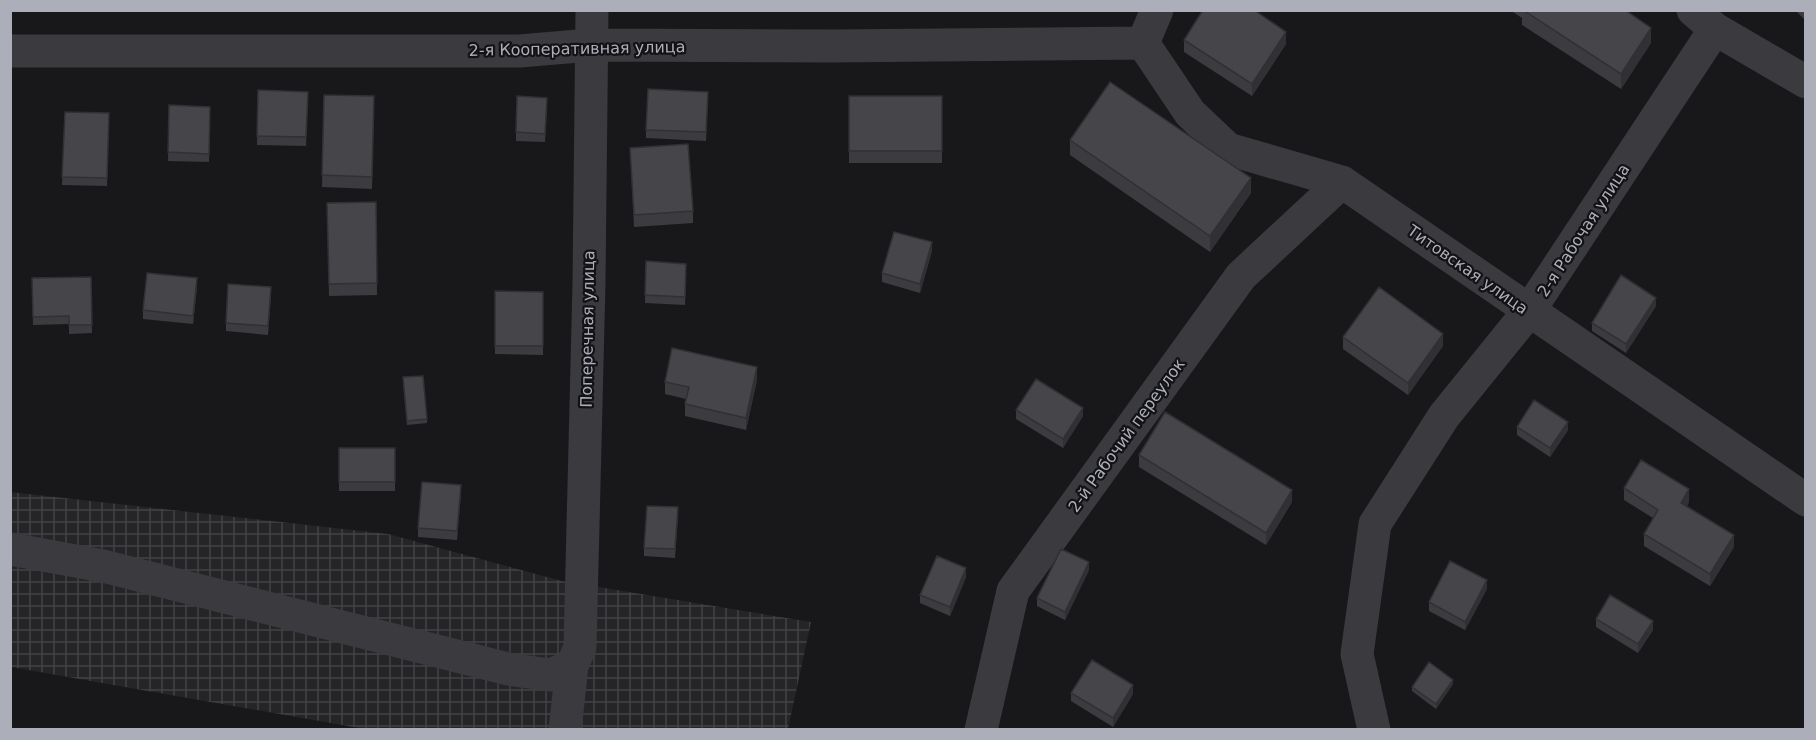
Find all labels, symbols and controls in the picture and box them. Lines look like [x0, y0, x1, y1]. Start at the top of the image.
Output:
street label: 2-я Кооперативная улица [468, 37, 686, 60]
street label: 2-я Рабочая улица [1533, 160, 1633, 300]
street label: Титовская улица [1403, 220, 1532, 318]
street label: Поперечная улица [577, 250, 598, 408]
street label: 2-й Рабочий переулок [1064, 354, 1189, 516]

